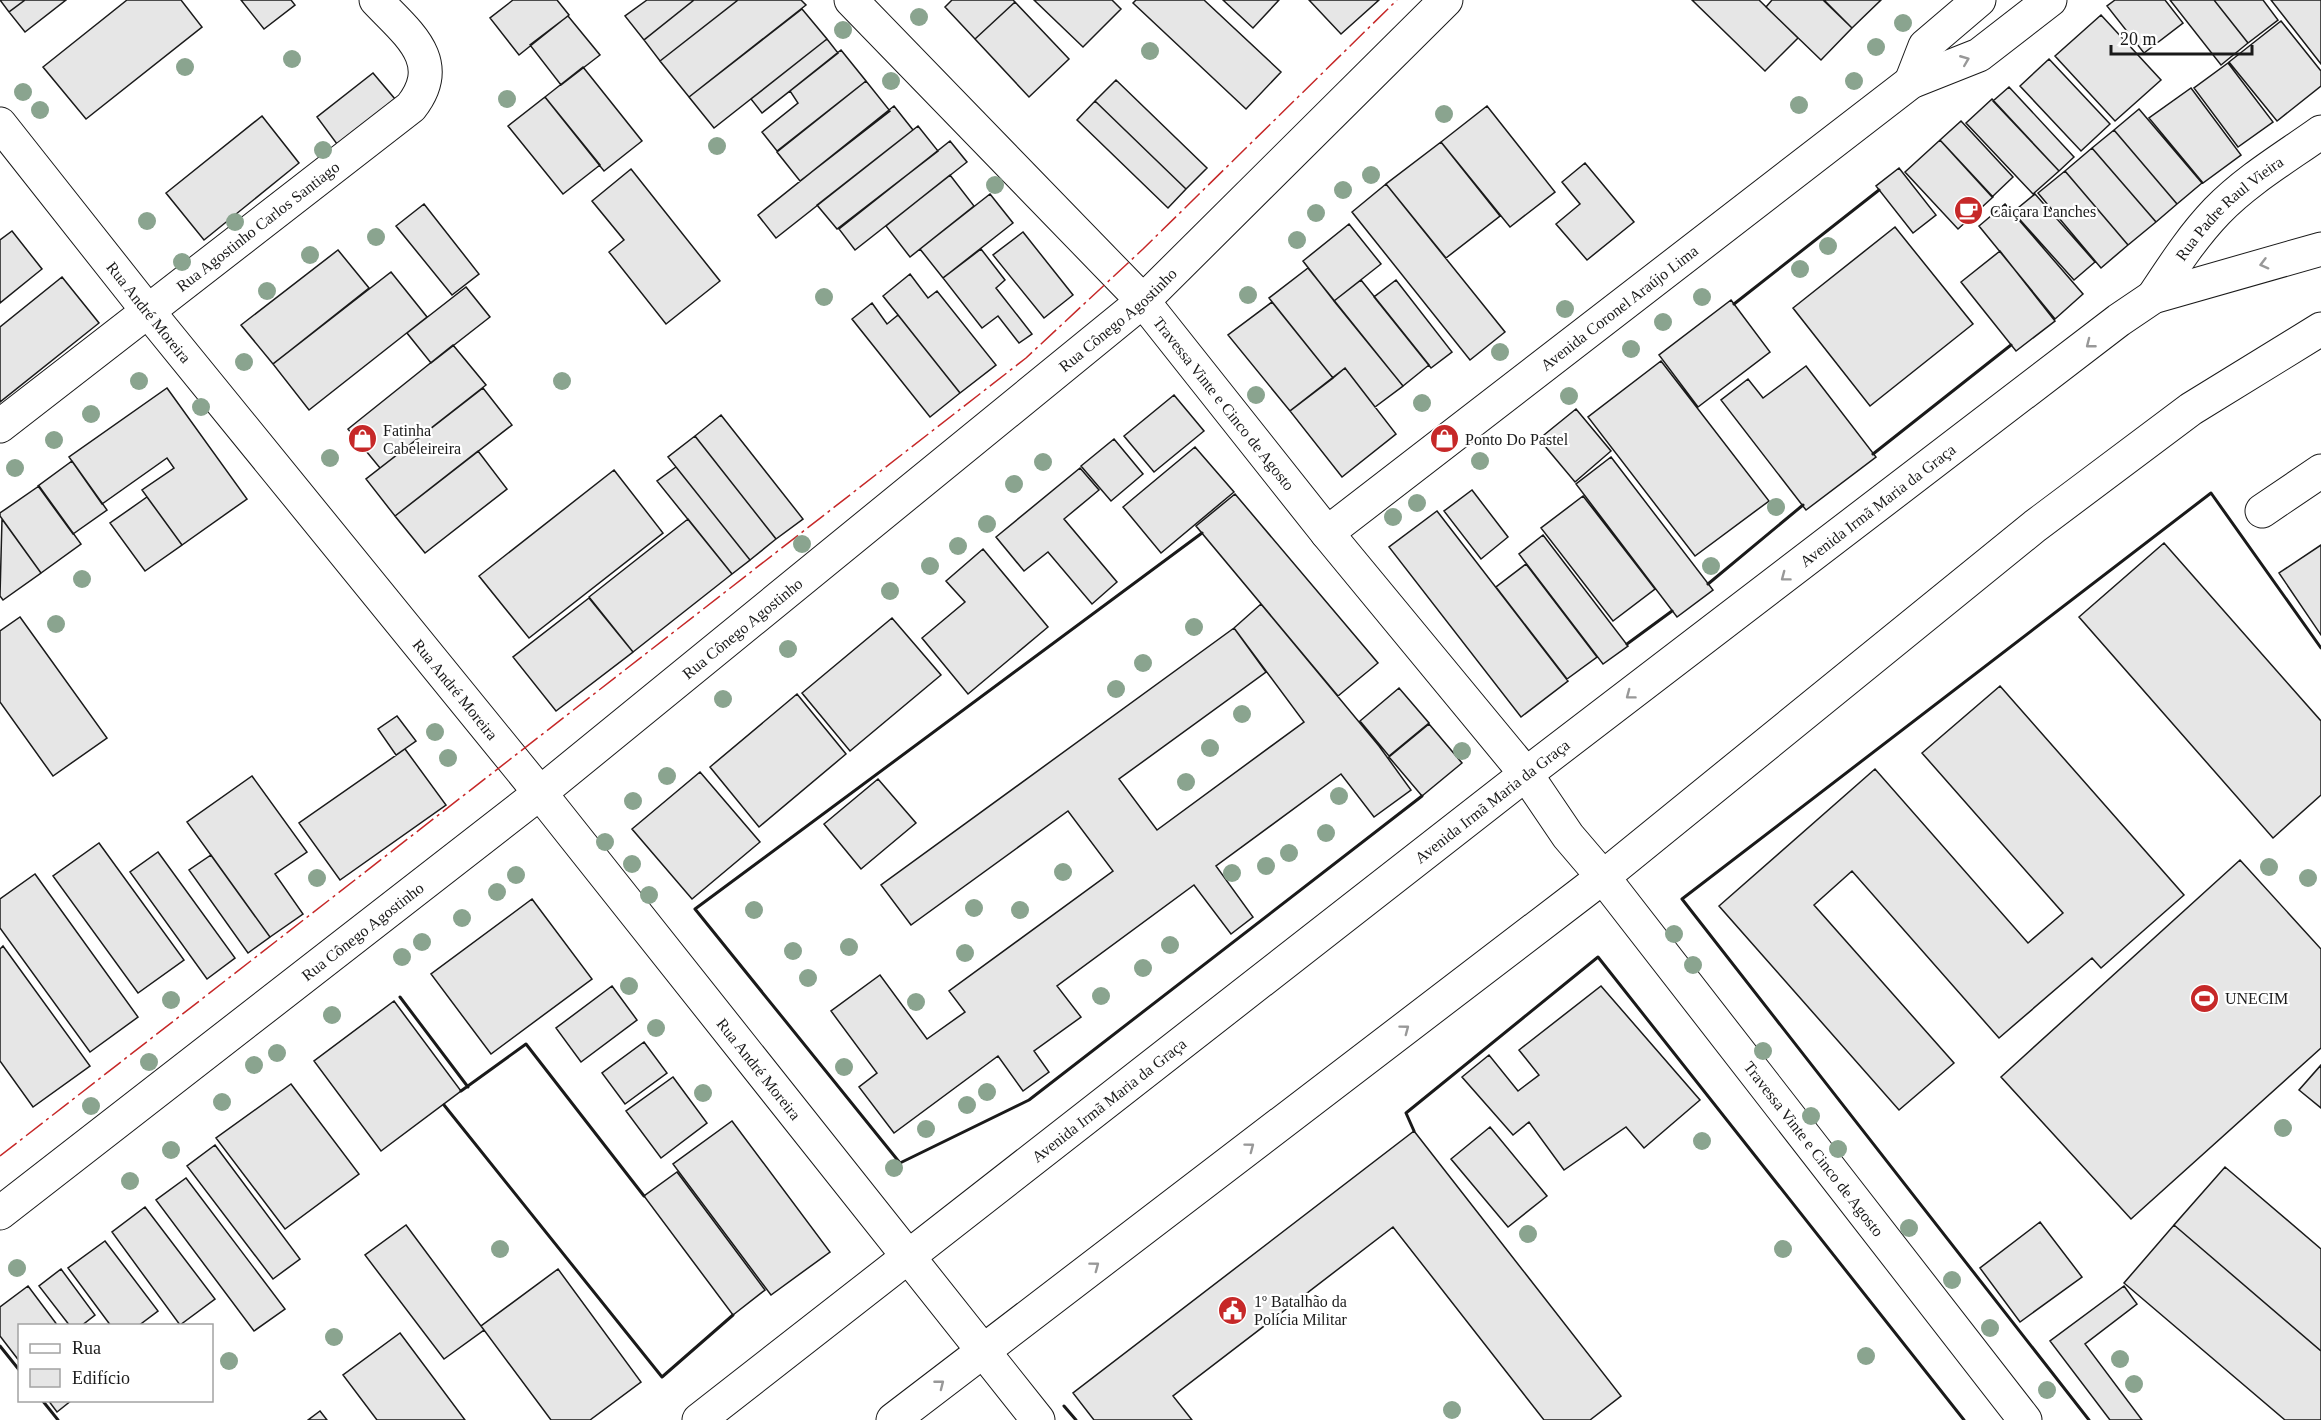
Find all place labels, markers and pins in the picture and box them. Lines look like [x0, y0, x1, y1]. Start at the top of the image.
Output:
cafe icon: Caiçara Lanches [1953, 195, 1985, 227]
place label: Caiçara Lanches [1990, 203, 2096, 221]
place label: Fatinha Cabeleireira [383, 422, 461, 457]
shop icon: Fatinha Cabeleireira [346, 423, 378, 455]
shop icon: Ponto Do Pastel [1428, 423, 1460, 455]
place label: Ponto Do Pastel [1465, 431, 1569, 448]
sports icon: UNECIM [2188, 982, 2220, 1014]
place label: UNECIM [2225, 990, 2288, 1007]
place label: 1º Batalhão da Polícia Militar [1254, 1293, 1348, 1328]
public building icon: 1º Batalhão da Polícia Militar [1217, 1294, 1249, 1326]

